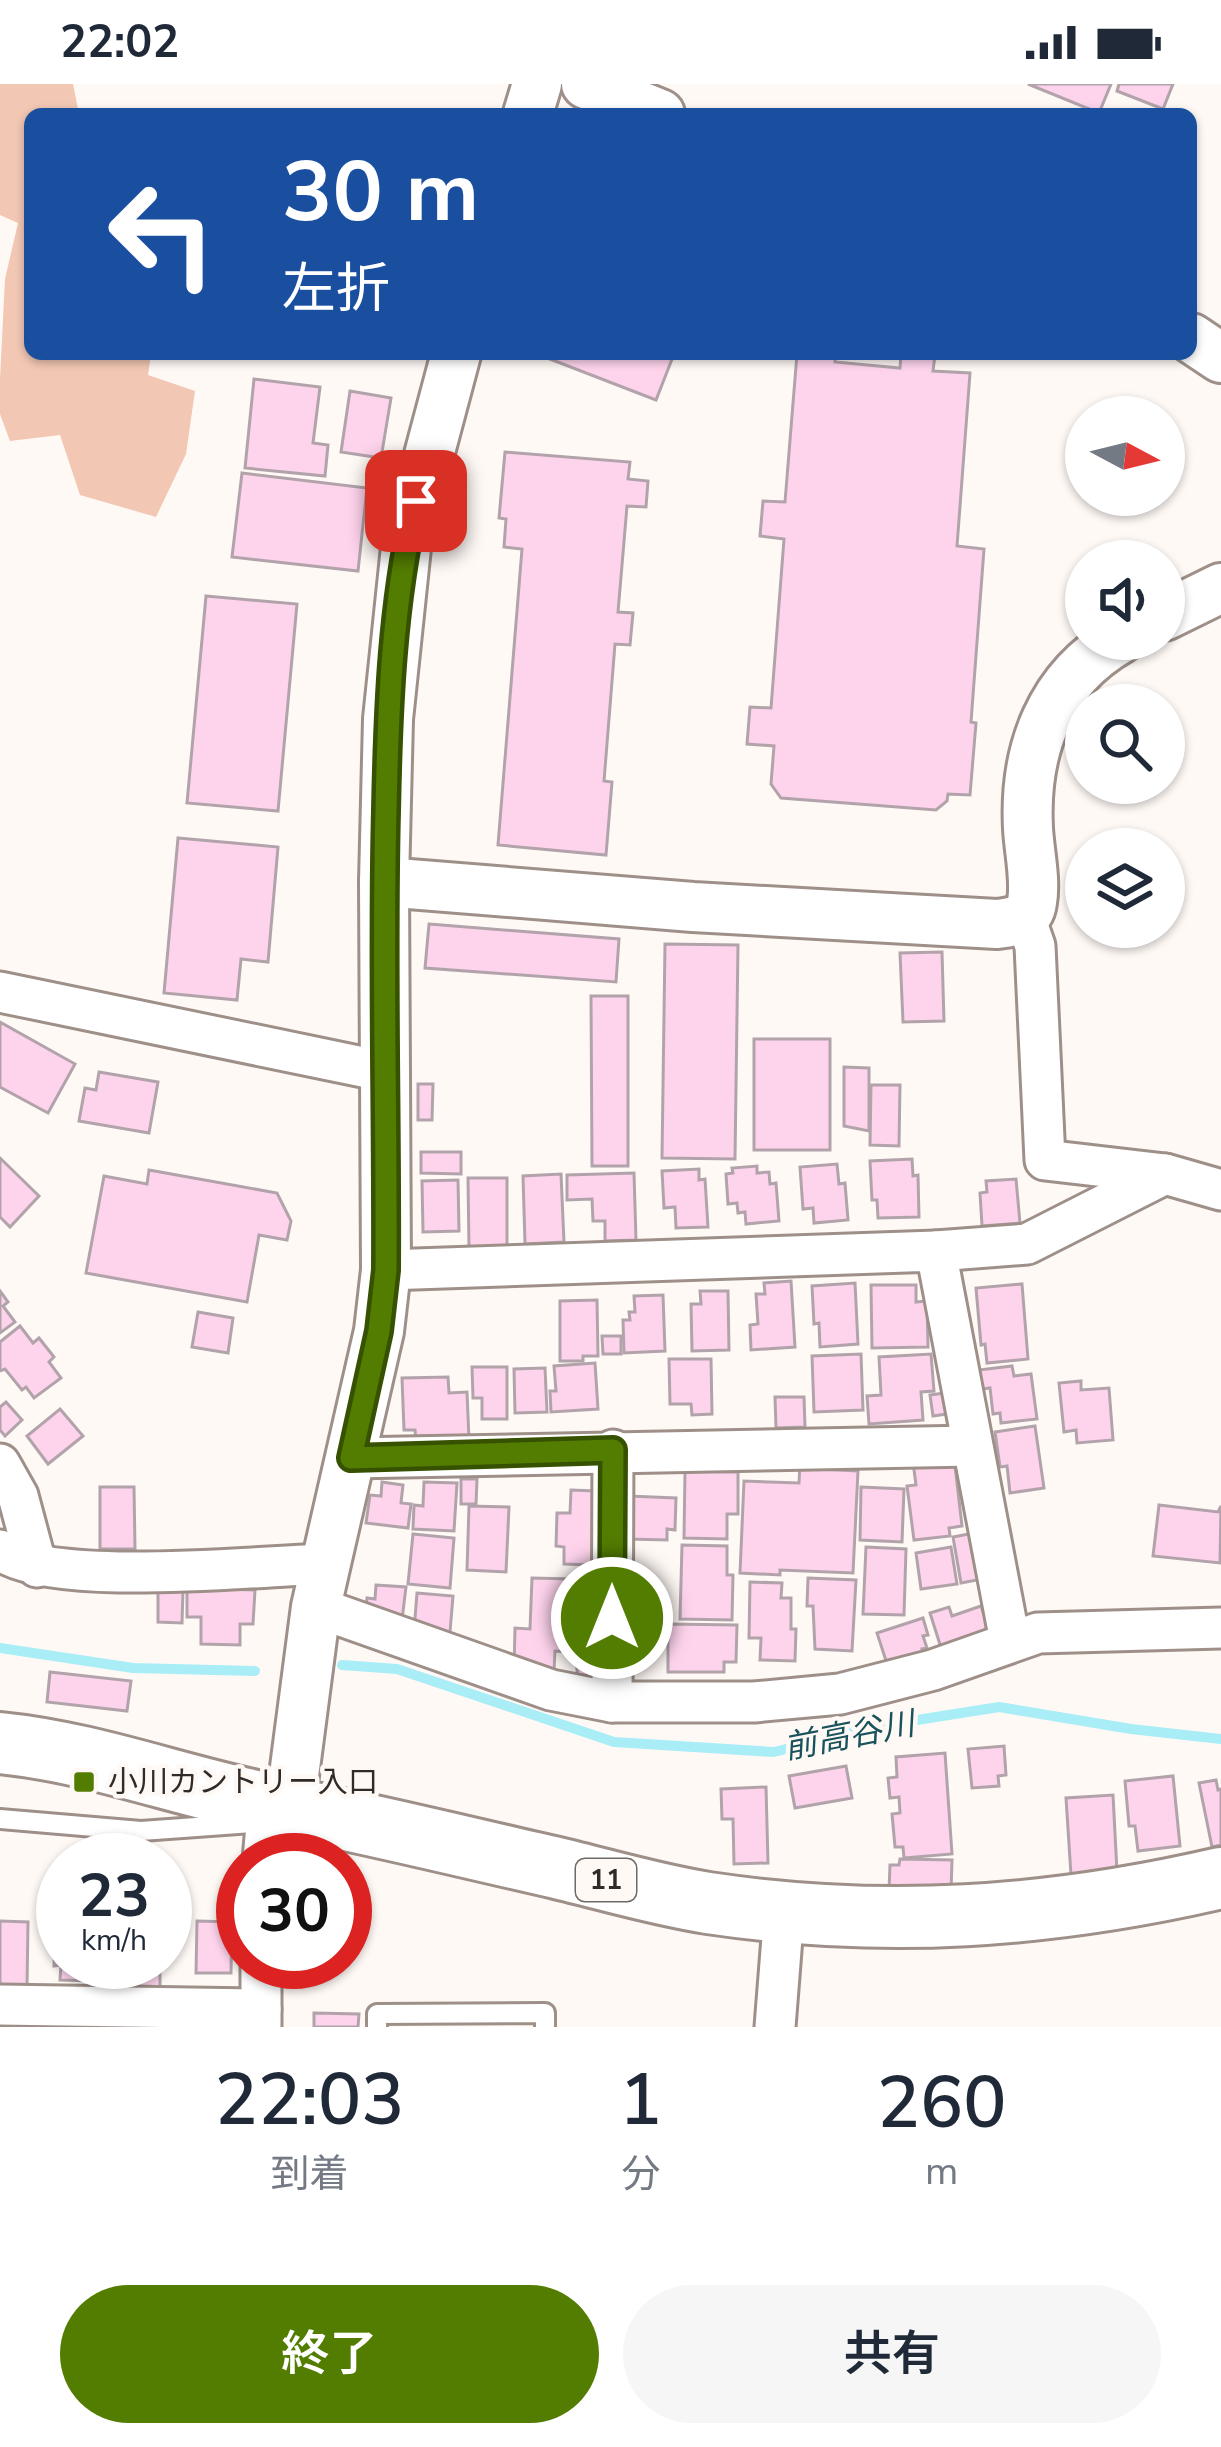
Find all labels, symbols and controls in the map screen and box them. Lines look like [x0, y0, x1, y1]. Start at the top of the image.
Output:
text: 22:02 [60, 12, 179, 73]
text: 30 m [282, 135, 479, 250]
icon: left [84, 156, 240, 312]
text: 左折 [282, 252, 390, 326]
north arrow [1065, 396, 1185, 516]
map controls [1065, 396, 1185, 948]
pin [365, 450, 467, 552]
icon: arrive [383, 468, 449, 534]
button: sound [1065, 540, 1185, 660]
button: search [1065, 684, 1185, 804]
button: layers [1065, 828, 1185, 948]
position arrow [549, 1555, 675, 1681]
water label: 前高谷川 [780, 1701, 921, 1771]
place label: 小川カントリー入口 [108, 1762, 378, 1803]
marker: 小川カントリー入口 [71, 1769, 97, 1795]
speed limit sign: 30 [216, 1833, 372, 1989]
text: 23 [78, 1855, 150, 1937]
road number: 11 [576, 1859, 636, 1901]
text: km/h [81, 1920, 147, 1961]
text: 22:03 [215, 2051, 404, 2149]
text: 1 [619, 2051, 662, 2149]
text: 260 [877, 2054, 1006, 2152]
text: m [925, 2145, 958, 2198]
text: 到着 [271, 2148, 349, 2201]
text: 分 [621, 2148, 660, 2201]
button: 終了 [60, 2285, 599, 2423]
button: 共有 [623, 2285, 1161, 2423]

